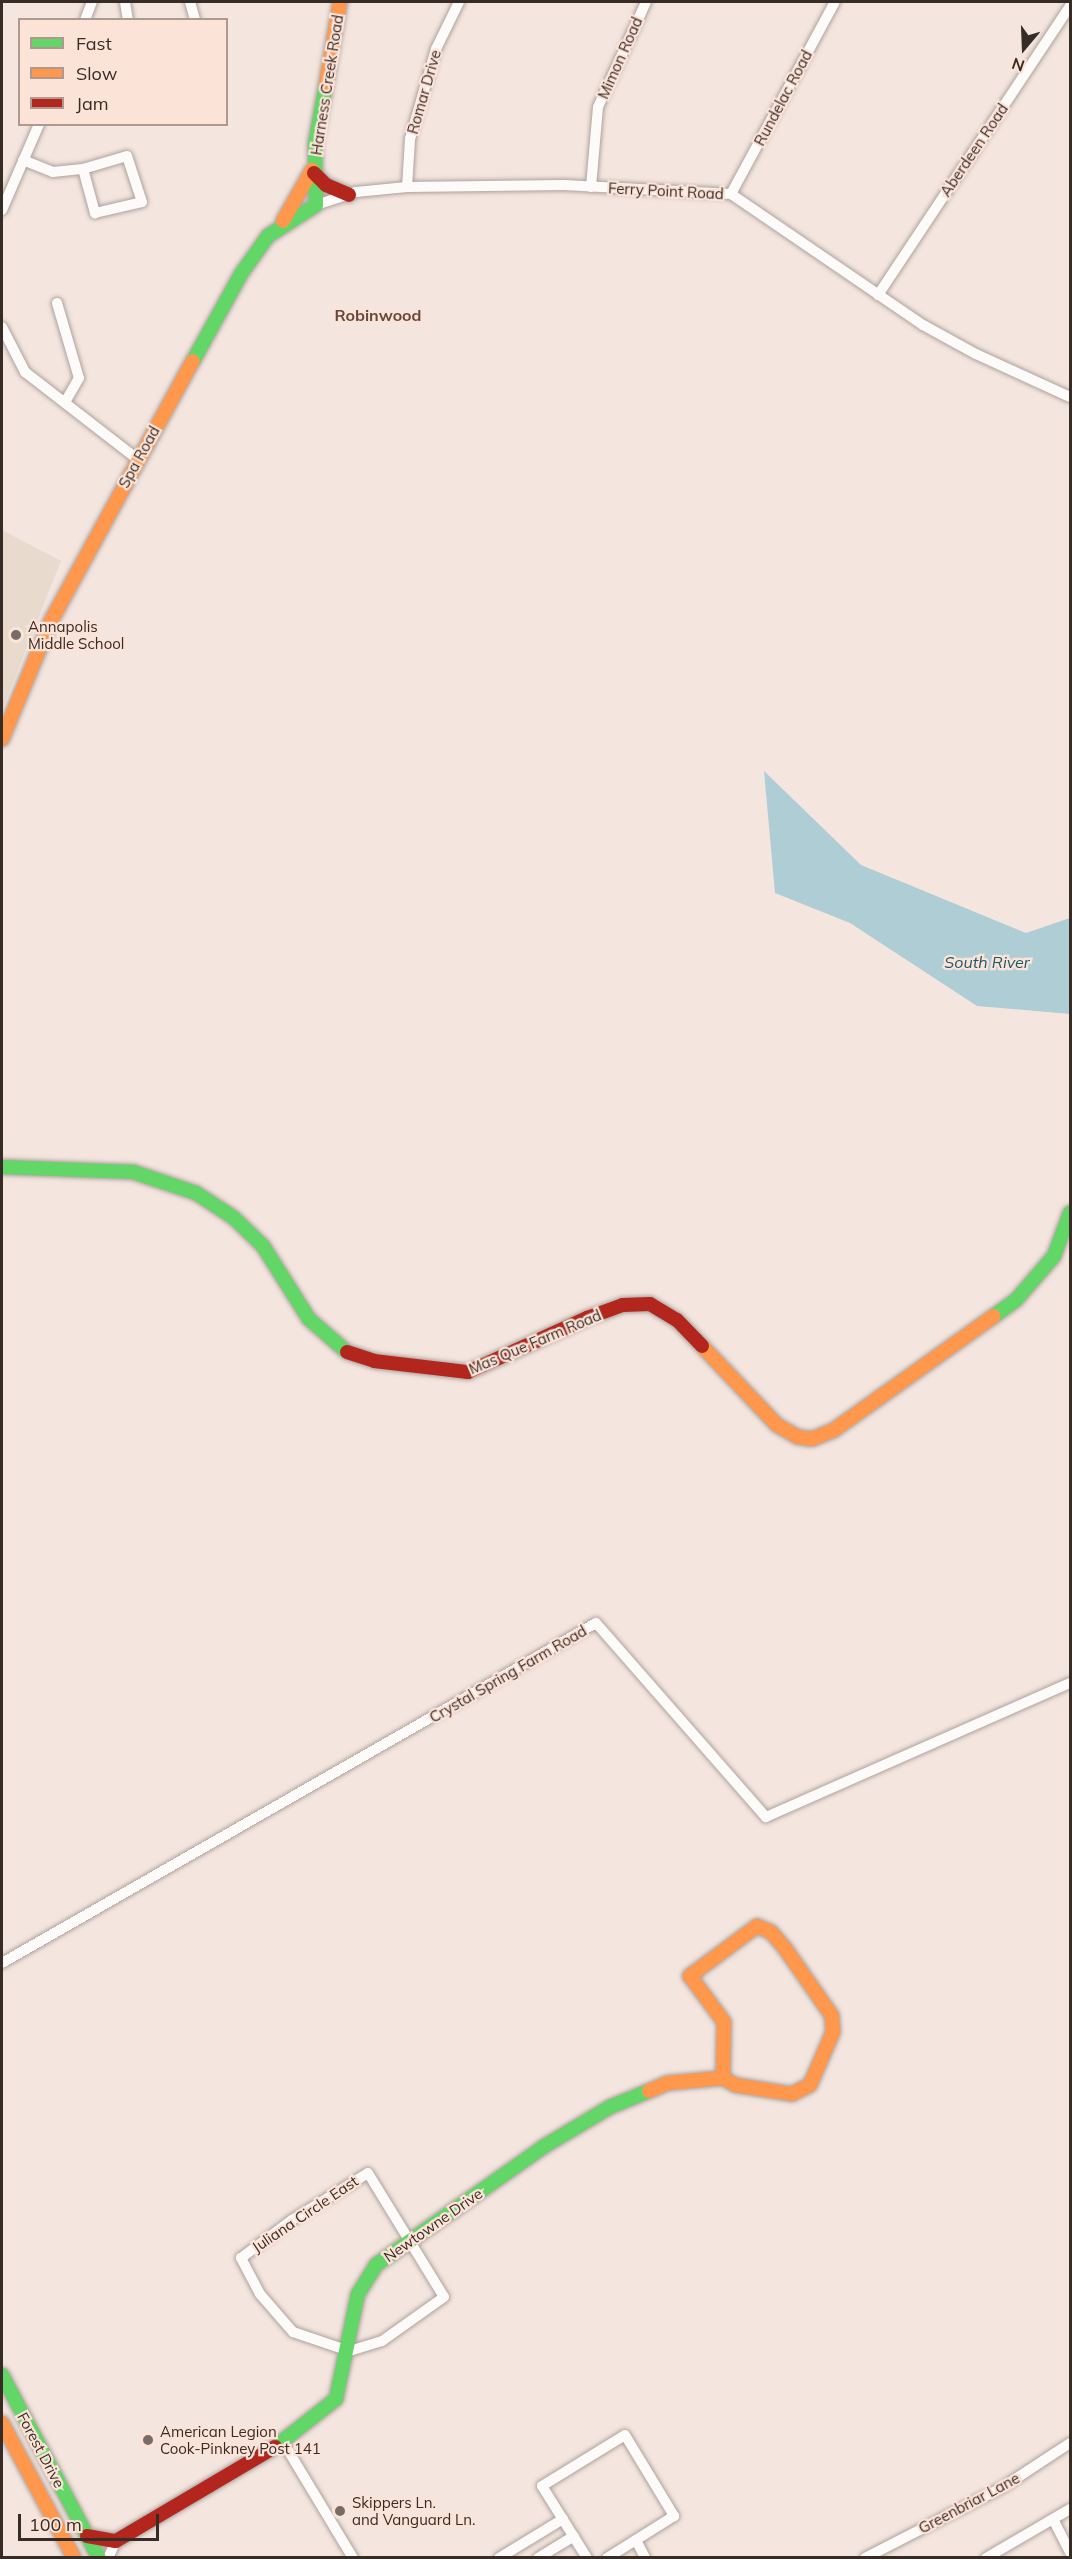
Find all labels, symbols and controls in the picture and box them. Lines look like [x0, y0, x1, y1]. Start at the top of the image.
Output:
street label: Harness Creek Road [307, 13, 347, 157]
street label: Mimon Road [594, 14, 646, 102]
legend [18, 18, 228, 126]
north arrow [994, 18, 1054, 78]
text: Fast [76, 32, 112, 55]
street label: Rundelac Road [750, 47, 816, 149]
street label: Romar Drive [403, 48, 445, 136]
text: N [1009, 54, 1027, 76]
text: Slow [76, 62, 117, 85]
text: Jam [76, 92, 109, 115]
street label: Aberdeen Road [936, 100, 1012, 200]
street label: Ferry Point Road [608, 179, 724, 203]
district label: Robinwood [335, 305, 421, 325]
street label: Spa Road [115, 423, 163, 491]
place label: Annapolis Middle School [28, 617, 124, 652]
marker: Annapolis Middle School [9, 628, 23, 642]
water label: South River [944, 952, 1030, 972]
street label: Mas Que Farm Road [466, 1306, 604, 1378]
street label: Crystal Spring Farm Road [426, 1622, 590, 1726]
street label: Juliana Circle East [249, 2172, 361, 2256]
street label: Newtowne Drive [380, 2184, 486, 2266]
street label: Forest Drive [14, 2409, 68, 2491]
place label: American Legion Cook-Pinkney Post 141 [160, 2422, 321, 2457]
marker: American Legion Cook-Pinkney Post 141 [141, 2433, 155, 2447]
street label: Greenbriar Lane [915, 2469, 1023, 2537]
place label: Skippers Ln. and Vanguard Ln. [352, 2493, 475, 2528]
scale bar [21, 2502, 162, 2540]
marker: Skippers Ln. and Vanguard Ln. [333, 2504, 347, 2518]
text: 100 m [29, 2513, 82, 2536]

